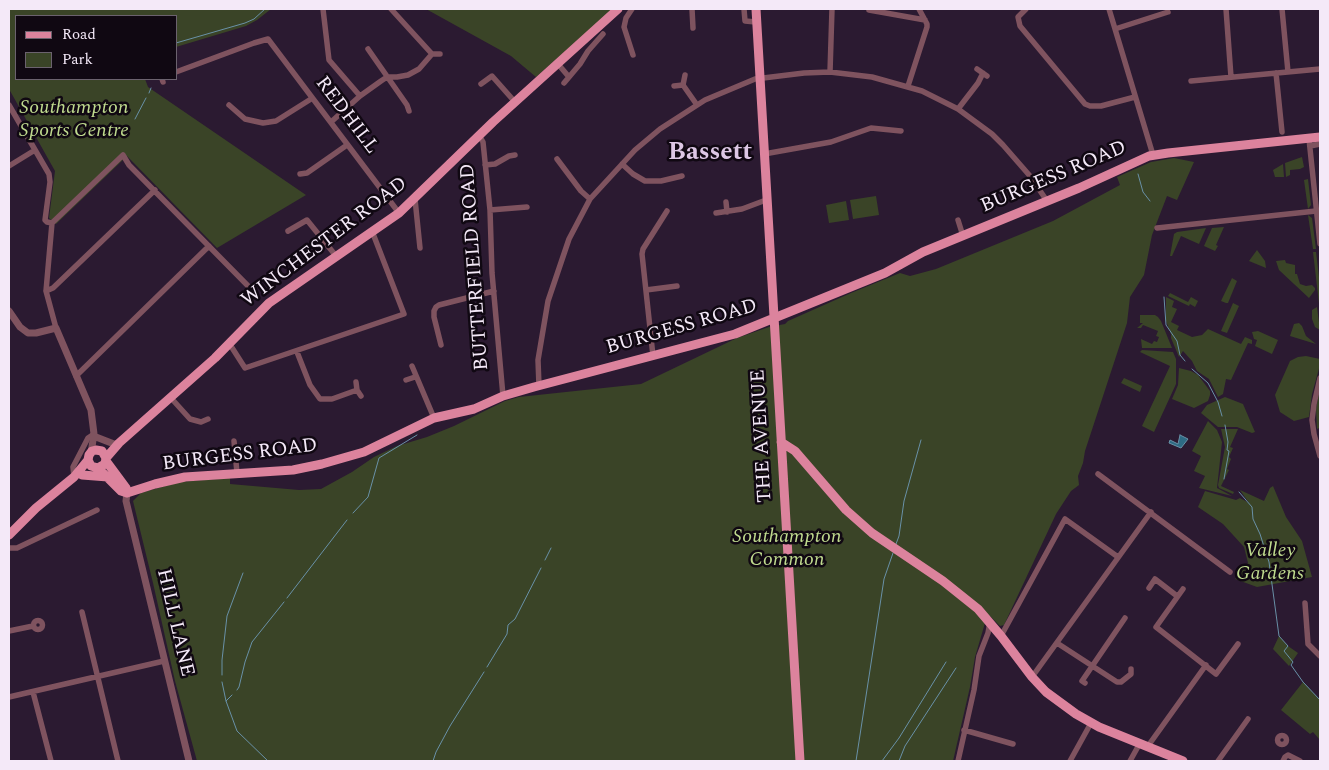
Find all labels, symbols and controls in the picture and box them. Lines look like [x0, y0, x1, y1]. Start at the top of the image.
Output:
legend [15, 15, 178, 80]
text: Road [62, 23, 96, 46]
text: Park [62, 48, 93, 71]
street label: REDHILL [309, 73, 383, 159]
park label: Southampton Sports Centre [19, 97, 129, 144]
street label: BURGESS ROAD [977, 136, 1131, 220]
district label: Bassett [668, 139, 752, 169]
street label: BUTTERFIELD ROAD [457, 163, 495, 371]
street label: WINCHESTER ROAD [237, 173, 413, 313]
street label: BURGESS ROAD [604, 295, 760, 361]
street label: THE AVENUE [748, 369, 778, 503]
street label: BURGESS ROAD [161, 435, 319, 477]
park label: Southampton Common [732, 526, 842, 573]
park label: Valley Gardens [1236, 540, 1304, 587]
street label: HILL LANE [150, 567, 198, 679]

